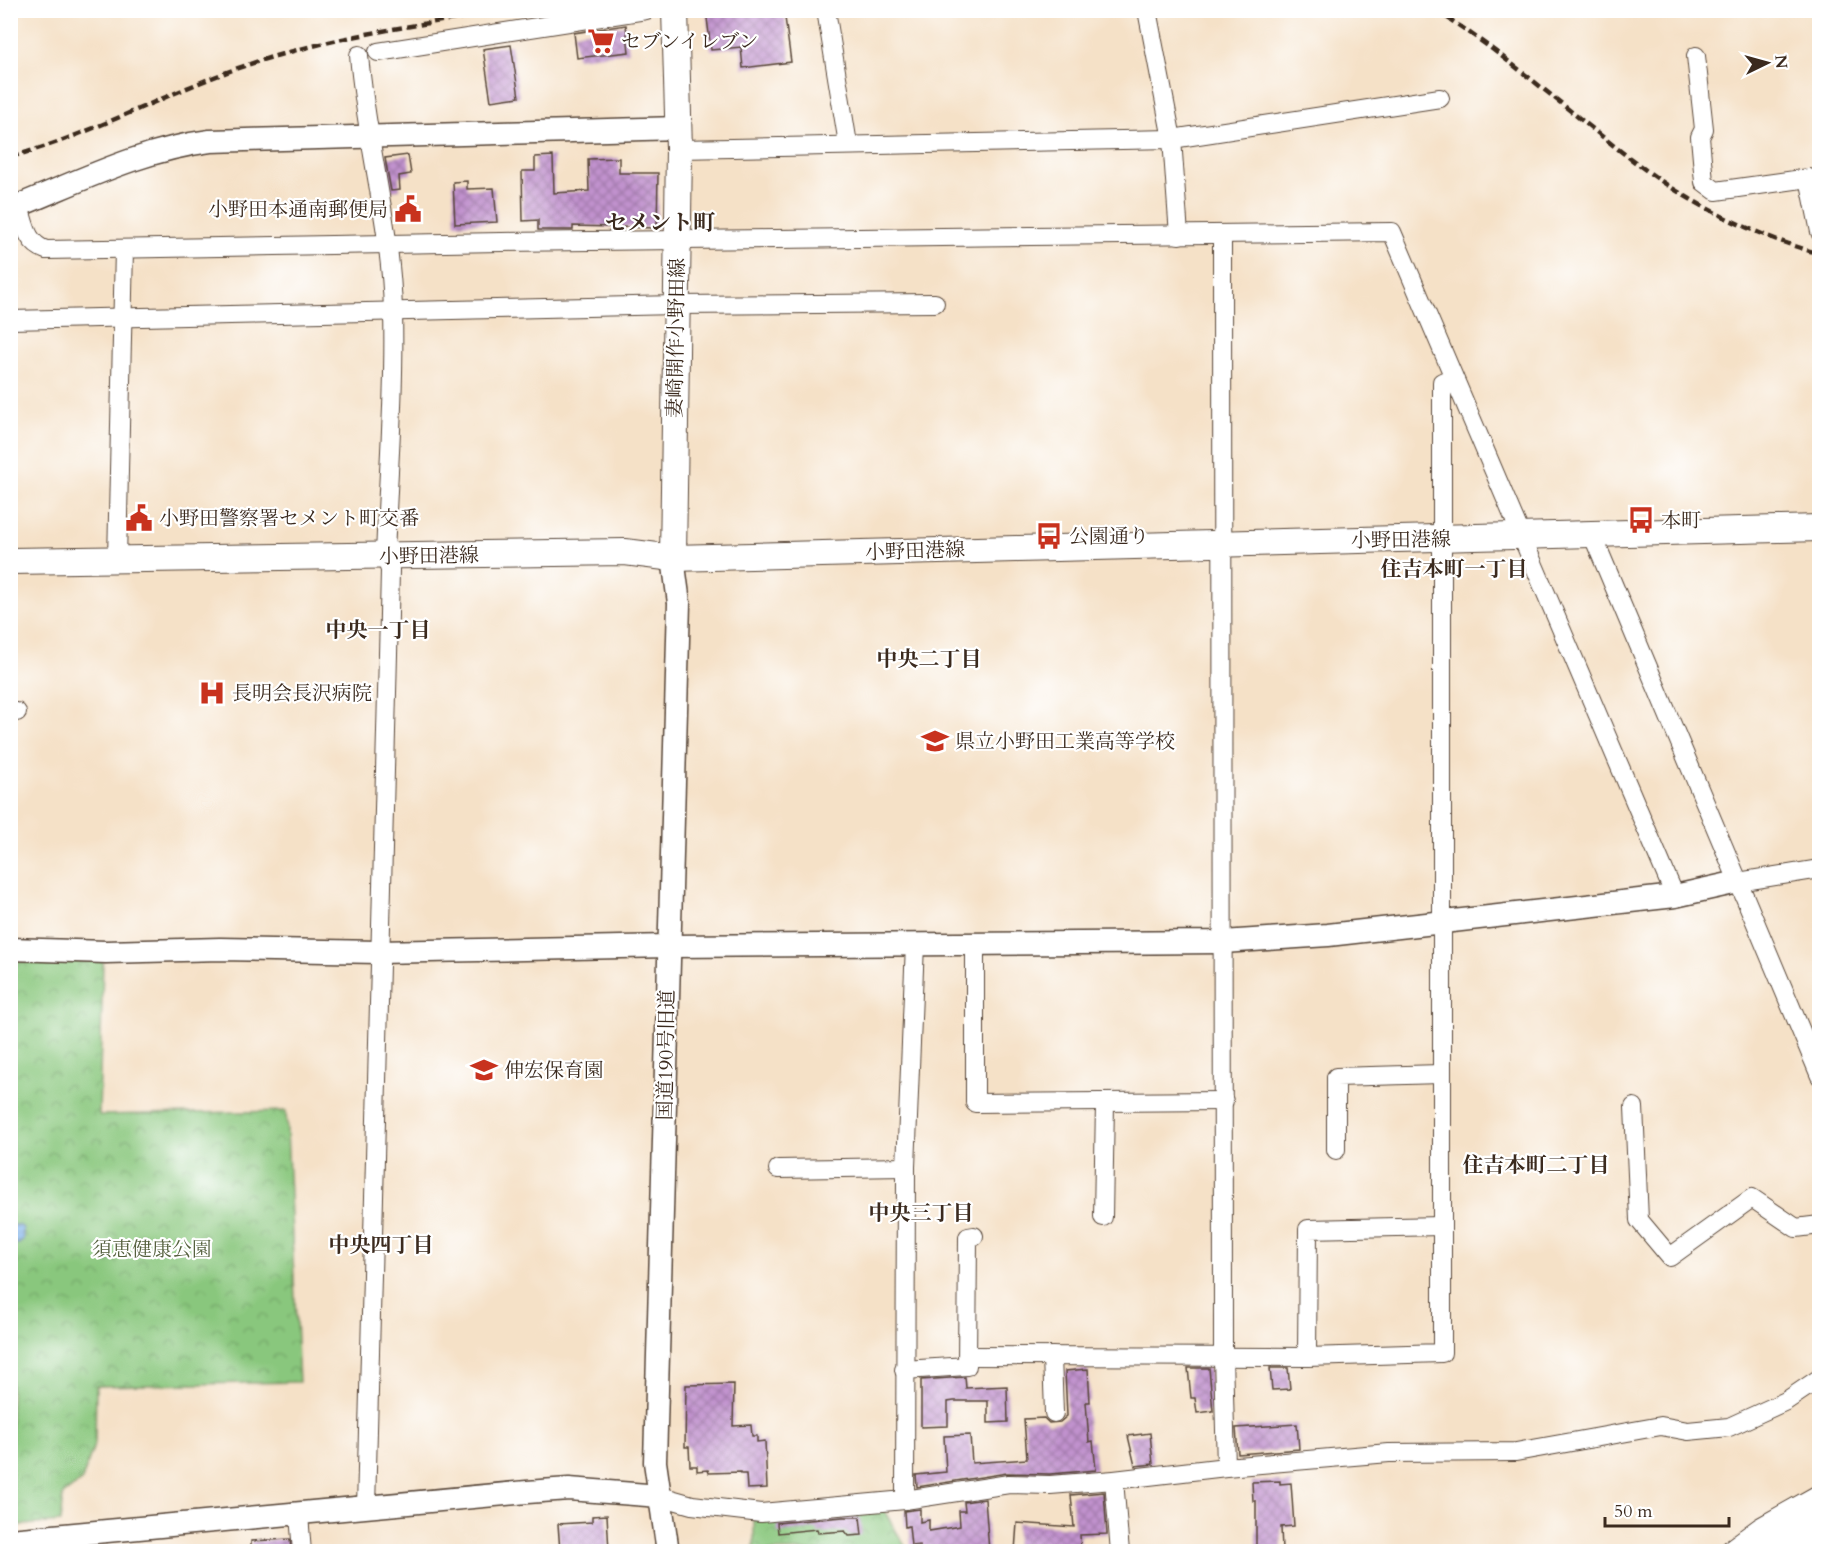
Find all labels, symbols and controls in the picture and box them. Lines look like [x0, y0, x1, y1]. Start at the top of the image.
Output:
supermarket icon: セブンイレブン [586, 26, 616, 56]
place label: セブンイレブン [621, 28, 758, 55]
north arrow [1737, 33, 1797, 93]
text: N [1769, 54, 1793, 70]
public building icon: 小野田本通南郵便局 [393, 194, 423, 224]
place label: 小野田本通南郵便局 [208, 196, 388, 223]
district label: セメント町 [605, 208, 715, 238]
street label: 妻崎開作小野田線 [661, 258, 691, 418]
public building icon: 小野田警察署セメント町交番 [124, 503, 154, 533]
place label: 小野田警察署セメント町交番 [159, 505, 419, 532]
bus stop icon: 本町 [1626, 505, 1656, 535]
place label: 本町 [1661, 507, 1701, 534]
bus stop icon: 公園通り [1034, 521, 1064, 551]
place label: 公園通り [1069, 523, 1149, 550]
street label: 小野田港線 [1351, 526, 1451, 554]
street label: 小野田港線 [865, 536, 965, 566]
street label: 小野田港線 [379, 542, 479, 570]
district label: 住吉本町一丁目 [1381, 555, 1528, 584]
district label: 中央一丁目 [326, 616, 431, 645]
district label: 中央二丁目 [877, 645, 982, 674]
hospital icon: 長明会長沢病院 [197, 678, 227, 708]
place label: 長明会長沢病院 [232, 680, 372, 707]
school or university icon: 県立小野田工業高等学校 [920, 726, 950, 756]
place label: 県立小野田工業高等学校 [955, 728, 1175, 755]
street label: 国道190号旧道 [651, 989, 681, 1121]
school or university icon: 伸宏保育園 [469, 1055, 499, 1085]
place label: 伸宏保育園 [504, 1057, 604, 1084]
district label: 住吉本町二丁目 [1463, 1151, 1610, 1180]
district label: 中央三丁目 [869, 1199, 974, 1228]
district label: 中央四丁目 [329, 1231, 434, 1260]
park label: 須恵健康公園 [92, 1236, 212, 1263]
scale bar [1605, 1490, 1730, 1528]
text: 50 m [1614, 1499, 1653, 1524]

